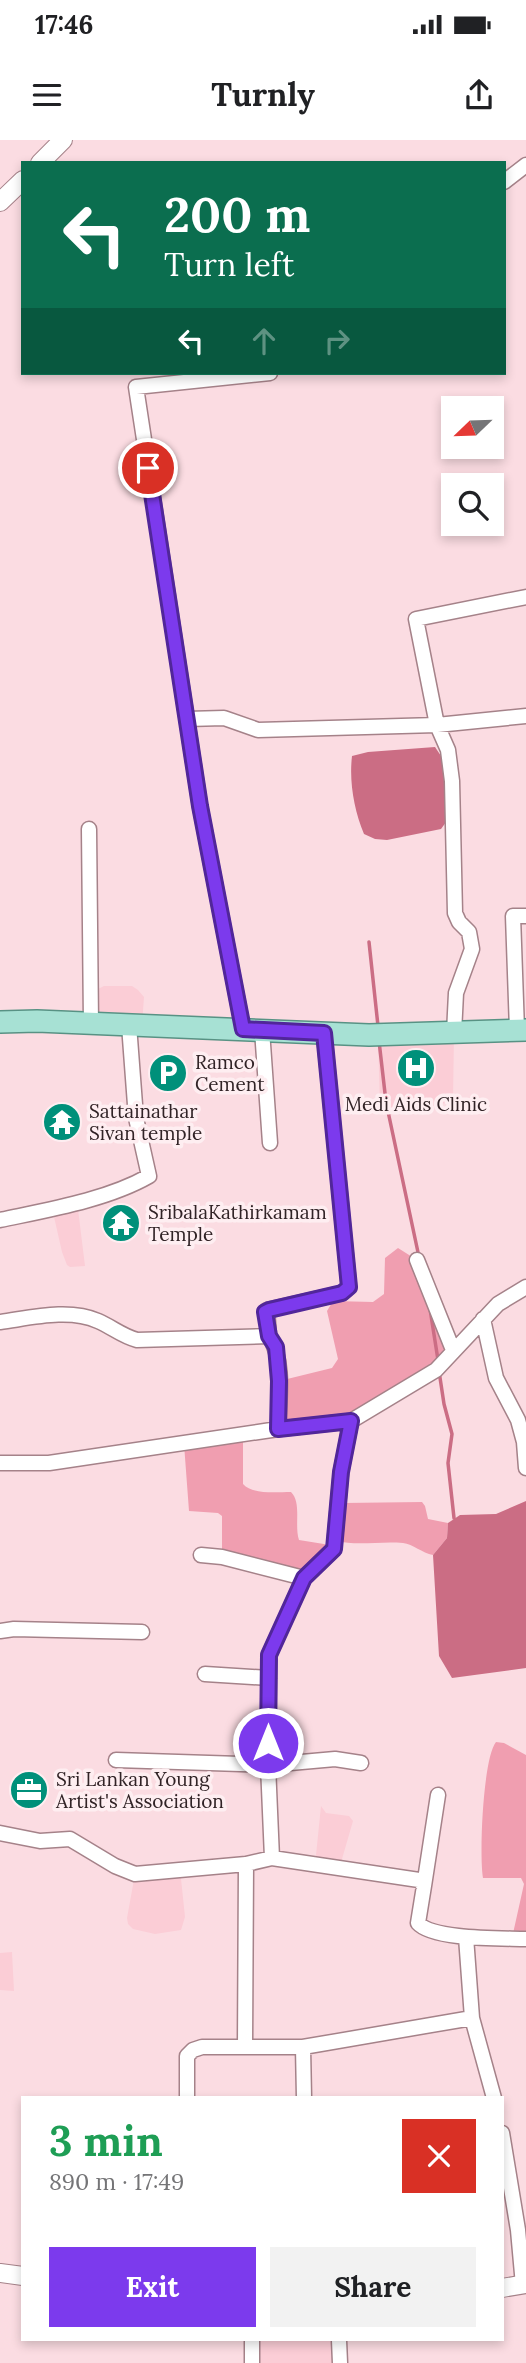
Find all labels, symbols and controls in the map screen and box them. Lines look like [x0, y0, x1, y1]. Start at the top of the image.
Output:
text: 17:46 [35, 8, 93, 41]
text: Turnly [211, 74, 315, 115]
icon: menu [28, 76, 66, 114]
icon: share [460, 76, 498, 114]
text: 200 m [164, 183, 310, 245]
icon: left [49, 189, 140, 280]
text: Turn left [164, 244, 294, 285]
icon: left [172, 322, 210, 360]
icon: ahead [245, 322, 283, 360]
icon: right [318, 322, 356, 360]
north arrow [441, 396, 504, 458]
map controls [441, 396, 504, 536]
pin [118, 438, 178, 498]
icon: arrive [129, 449, 167, 487]
button: search [441, 473, 504, 536]
hospital icon: Medi Aids Clinic [395, 1047, 437, 1089]
place label: Ramco Cement [195, 1050, 265, 1096]
parking icon: Ramco Cement [147, 1052, 189, 1094]
place label: Medi Aids Clinic [345, 1092, 487, 1116]
place label: Sattainathar Sivan temple [89, 1099, 202, 1145]
temple icon: Sattainathar Sivan temple [41, 1101, 83, 1143]
place label: SribalaKathirkamam Temple [148, 1200, 327, 1246]
temple icon: SribalaKathirkamam Temple [100, 1202, 142, 1244]
position arrow [231, 1706, 305, 1780]
place label: Sri Lankan Young Artist's Association [55, 1767, 224, 1813]
office icon: Sri Lankan Young Artist's Association [8, 1769, 50, 1811]
text: 3 min [49, 2114, 163, 2168]
button: close [402, 2119, 476, 2193]
text: 890 m · 17:49 [49, 2167, 184, 2196]
button: Exit [49, 2247, 256, 2327]
button: Share [270, 2247, 476, 2327]

